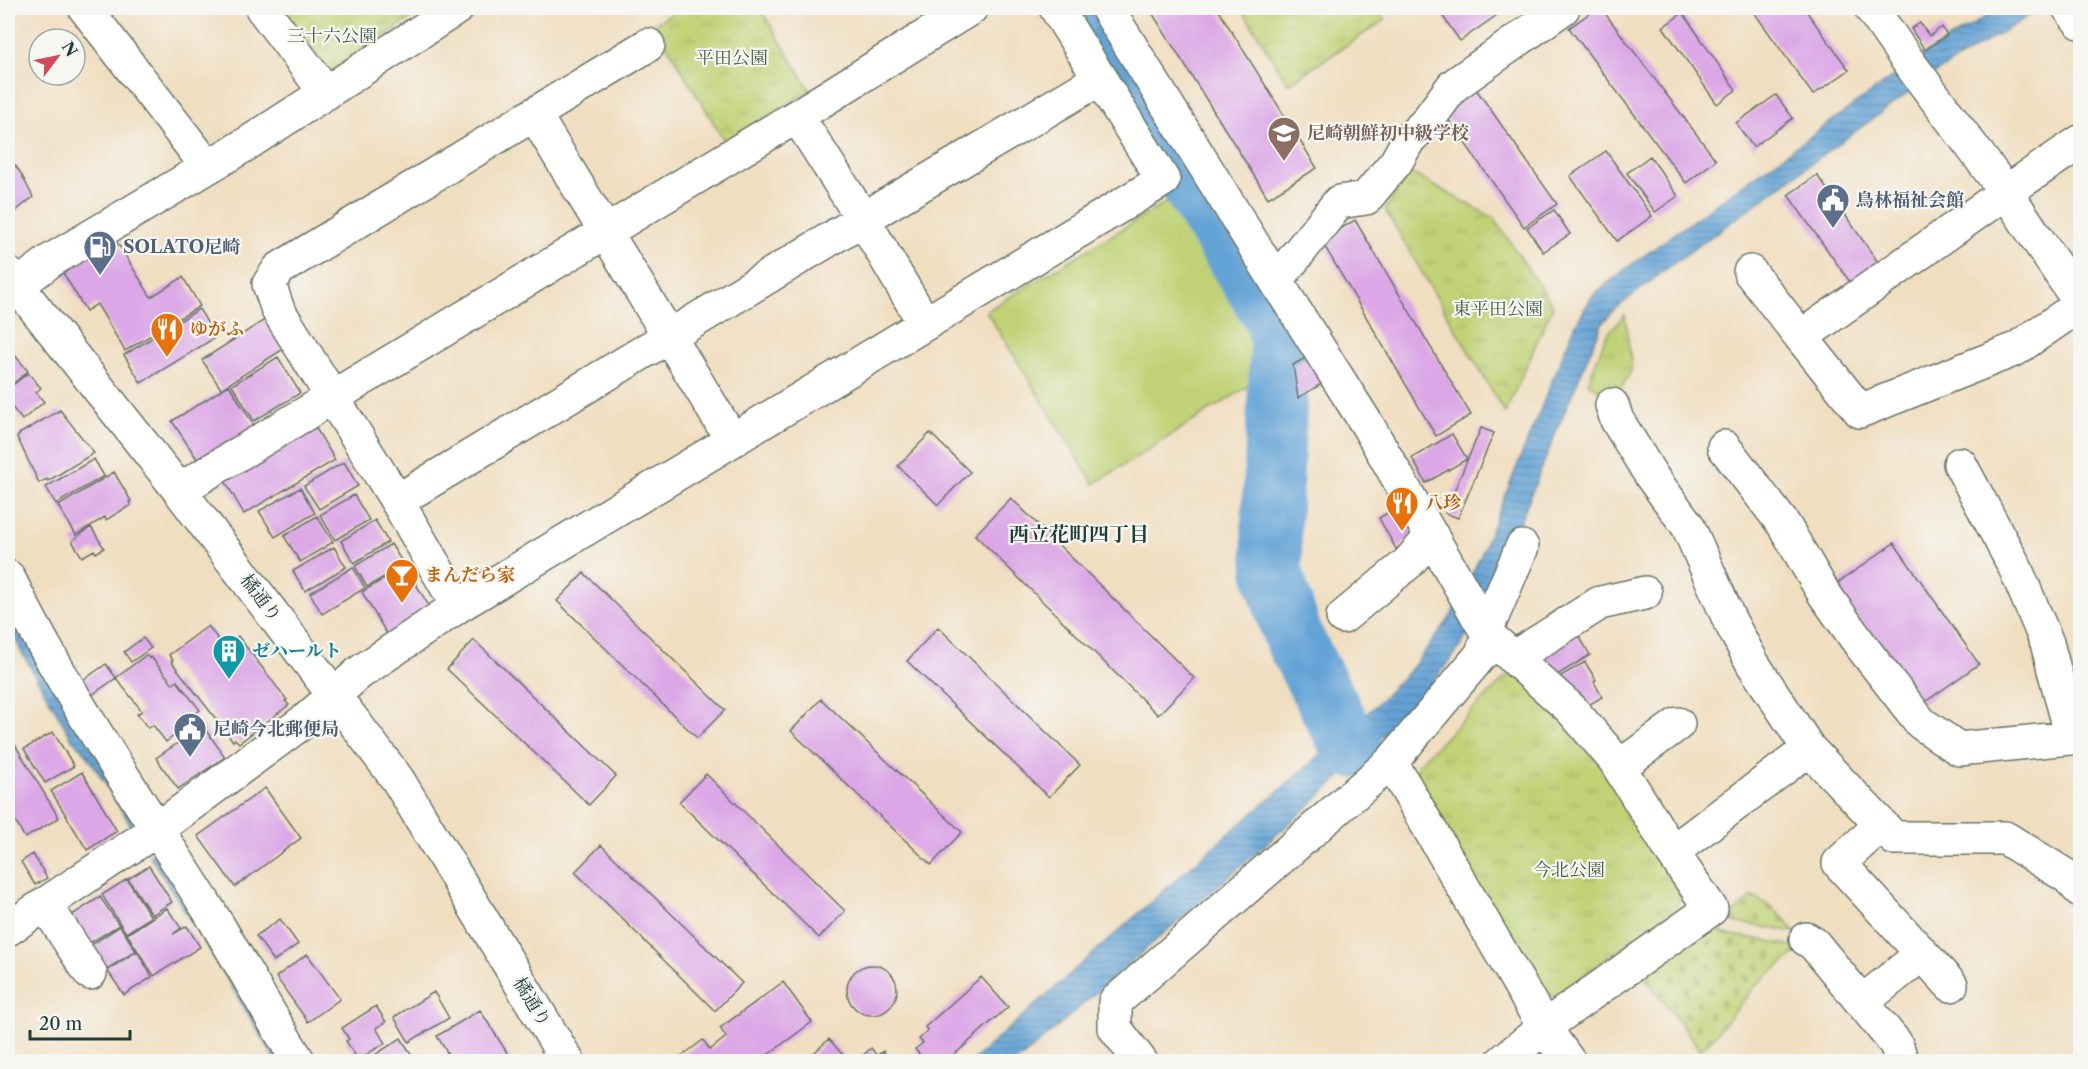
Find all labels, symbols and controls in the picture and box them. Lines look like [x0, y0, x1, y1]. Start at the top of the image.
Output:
park label: 三十六公園 [287, 25, 377, 47]
north arrow [27, 27, 87, 87]
text: N [58, 38, 82, 60]
park label: 平田公園 [696, 47, 768, 69]
school or university icon: 尼崎朝鮮初中級学校 [1266, 115, 1302, 162]
place label: 尼崎朝鮮初中級学校 [1307, 122, 1469, 144]
public building icon: 鳥林福祉会館 [1815, 182, 1851, 229]
place label: 鳥林福祉会館 [1856, 189, 1964, 211]
fuel station icon: SOLATO尼崎 [82, 229, 118, 276]
place label: SOLATO尼崎 [123, 236, 240, 258]
park label: 東平田公園 [1453, 298, 1543, 320]
restaurant icon: ゆがふ [149, 311, 185, 358]
place label: ゆがふ [190, 318, 244, 340]
restaurant icon: 八珍 [1384, 485, 1420, 532]
place label: 八珍 [1425, 492, 1461, 514]
district label: 西立花町四丁目 [1009, 522, 1149, 546]
bar icon: まんだら家 [384, 557, 420, 604]
place label: まんだら家 [425, 564, 515, 586]
street label: 橘通り [236, 570, 286, 626]
building icon: ゼハールト [211, 633, 247, 680]
place label: ゼハールト [252, 640, 342, 662]
public building icon: 尼崎今北郵便局 [172, 711, 208, 758]
place label: 尼崎今北郵便局 [213, 718, 339, 740]
park label: 今北公園 [1533, 859, 1605, 881]
street label: 橘通り [509, 973, 555, 1031]
scale bar [30, 1003, 130, 1041]
text: 20 m [39, 1013, 83, 1035]

